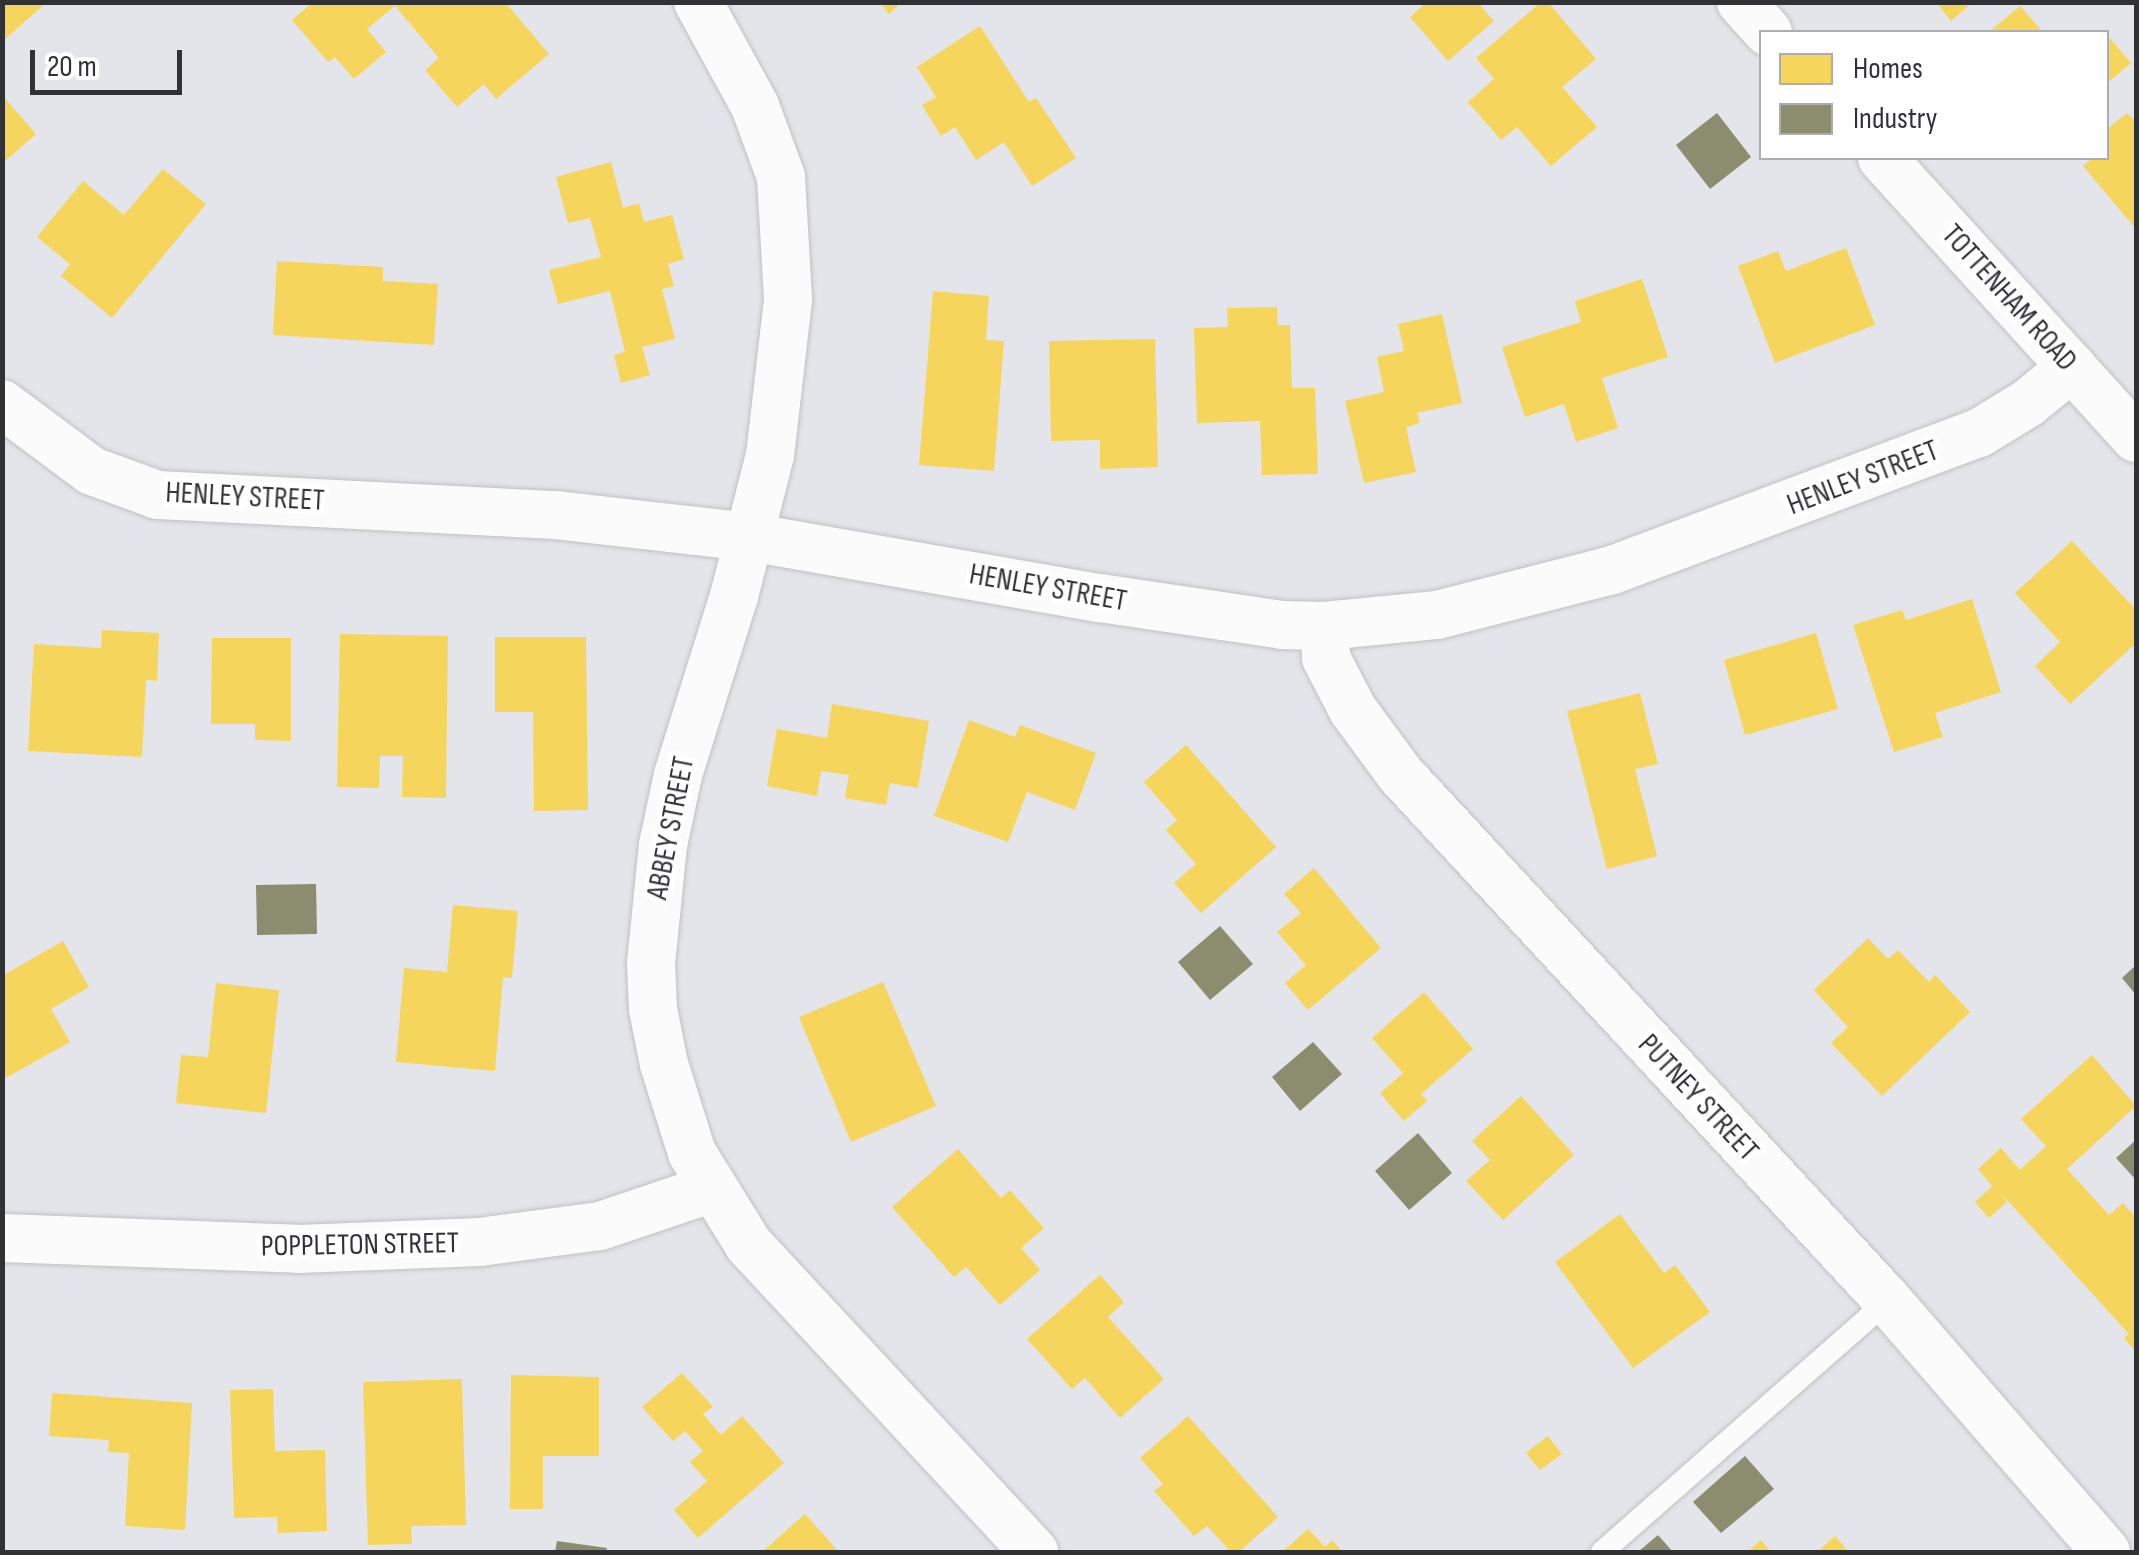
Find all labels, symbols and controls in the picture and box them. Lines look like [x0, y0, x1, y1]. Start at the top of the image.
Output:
scale bar [35, 30, 188, 92]
legend [1759, 30, 2109, 160]
text: 20 m [47, 49, 97, 85]
text: Homes [1853, 51, 1923, 87]
text: Industry [1853, 101, 1937, 137]
street label: TOTTENHAM ROAD [1934, 217, 2084, 379]
street label: HENLEY STREET [1782, 433, 1944, 523]
street label: HENLEY STREET [165, 475, 325, 519]
street label: HENLEY STREET [966, 556, 1130, 620]
street label: ABBEY STREET [640, 754, 702, 902]
street label: PUTNEY STREET [1630, 1027, 1766, 1169]
street label: POPPLETON STREET [261, 1225, 459, 1265]

